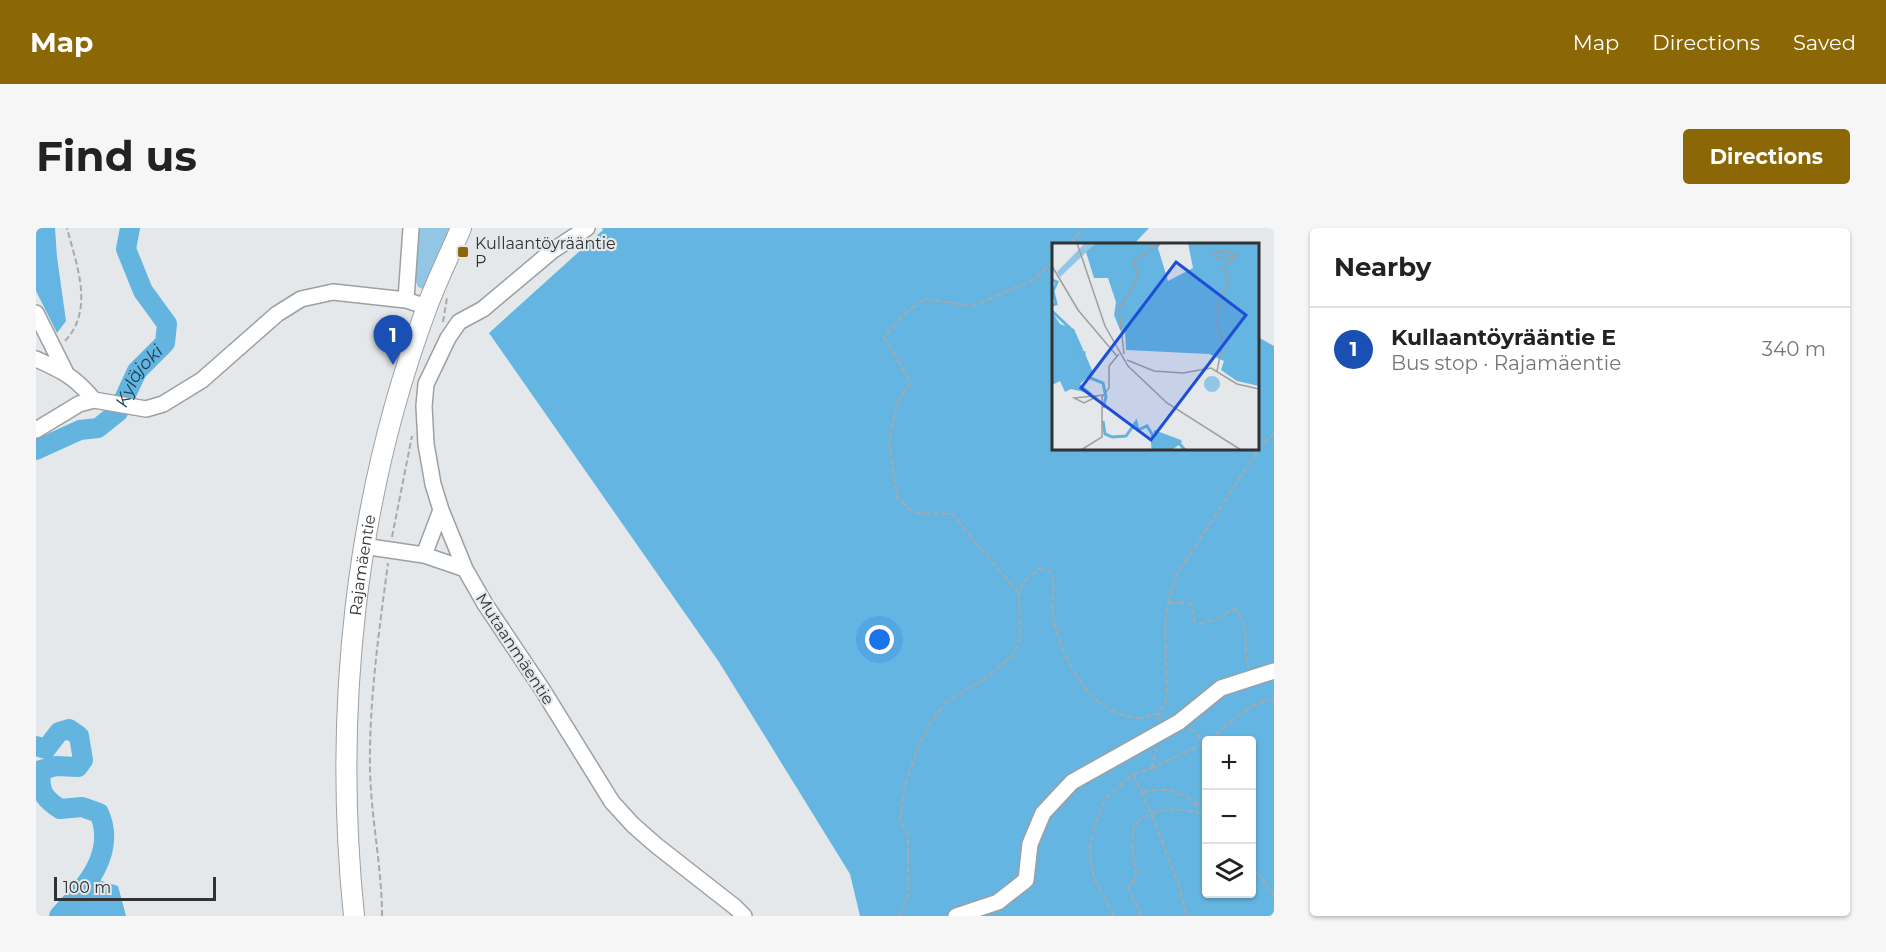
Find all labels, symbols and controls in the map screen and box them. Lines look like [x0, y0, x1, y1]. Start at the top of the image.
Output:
text: Map [30, 25, 93, 59]
text: Map [1573, 30, 1619, 55]
text: Directions [1652, 30, 1760, 55]
text: Saved [1793, 30, 1856, 55]
button: Directions [1683, 129, 1850, 184]
text: Find us [36, 130, 197, 182]
place label: Kullaantöyrääntie P [475, 234, 616, 271]
inset map [1052, 243, 1259, 450]
marker: Kullaantöyrääntie P [456, 245, 470, 259]
text: Nearby [1334, 251, 1431, 283]
pin: 1 [374, 316, 412, 365]
text: Kullaantöyrääntie E [1391, 324, 1616, 351]
text: 1 [1350, 337, 1357, 361]
text: 340 m [1762, 337, 1826, 361]
water label: Kyläjoki [111, 340, 168, 411]
text: Bus stop · Rajamäentie [1391, 351, 1621, 375]
street label: Rajamäentie [345, 513, 379, 617]
street label: Mutaanmäentie [472, 590, 558, 708]
your location [865, 625, 894, 654]
map controls [1202, 736, 1256, 898]
button: + [1202, 736, 1256, 790]
button: − [1202, 790, 1256, 844]
button: layers [1202, 844, 1256, 898]
scale bar [54, 874, 216, 902]
text: 100 m [63, 878, 111, 897]

